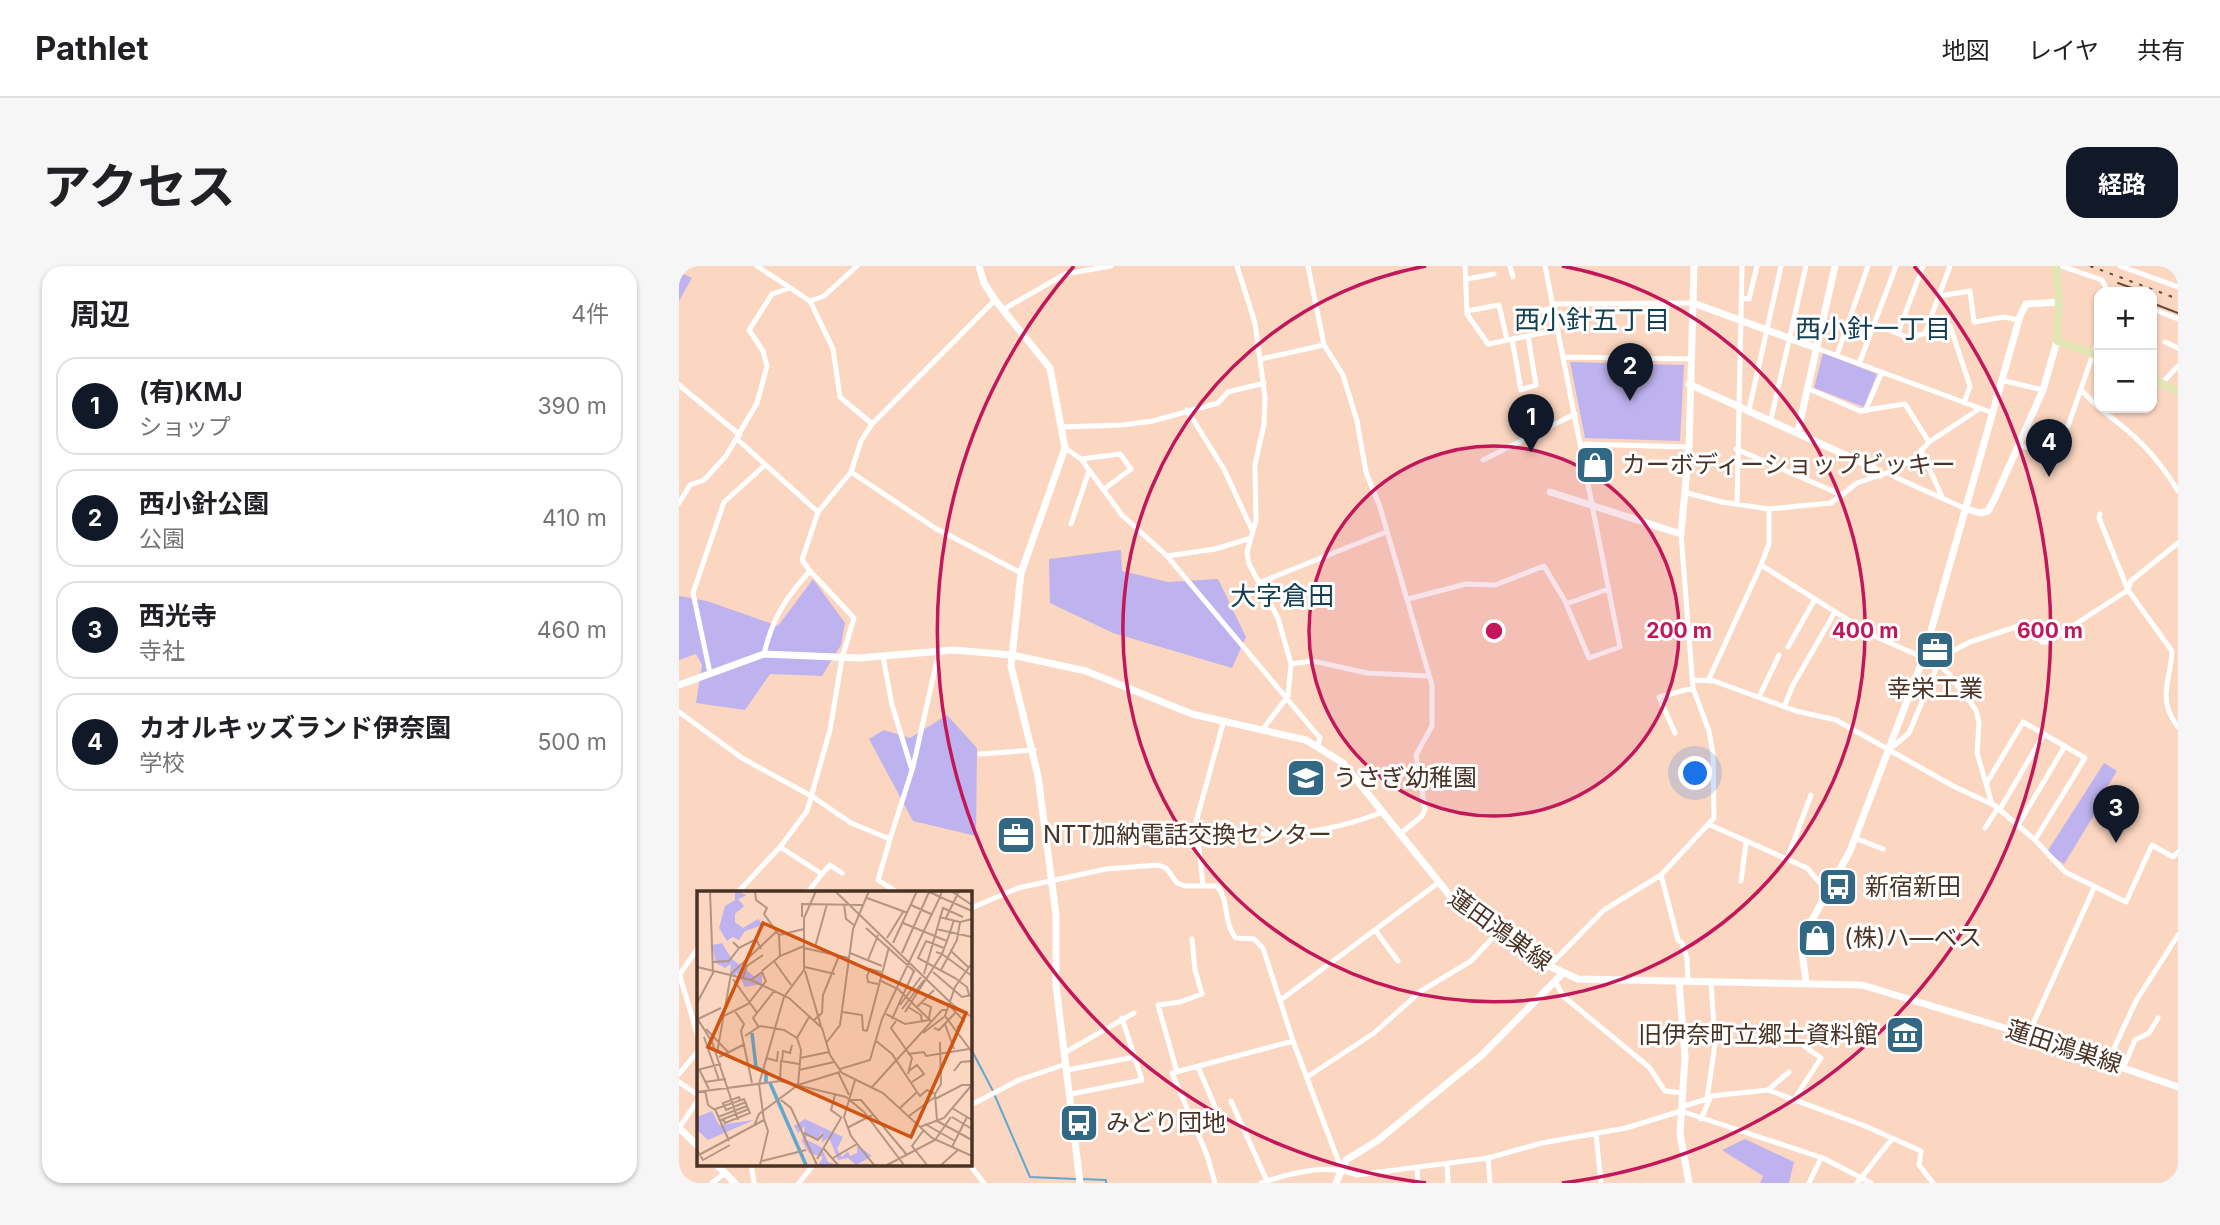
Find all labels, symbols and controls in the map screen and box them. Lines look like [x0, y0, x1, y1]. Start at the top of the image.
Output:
text: Pathlet [35, 28, 149, 68]
text: 地図 [1942, 36, 1990, 65]
text: レイヤ [2028, 36, 2099, 65]
text: 共有 [2137, 36, 2185, 65]
button: 経路 [2066, 147, 2178, 218]
text: アクセス [42, 157, 236, 216]
map controls [2094, 287, 2157, 413]
button: + [2094, 287, 2157, 350]
text: 周辺 [70, 296, 130, 332]
text: 4件 [571, 300, 609, 328]
district label: 西小針五丁目 [1514, 304, 1670, 335]
district label: 西小針一丁目 [1795, 313, 1951, 344]
pin: 2 [1607, 343, 1653, 401]
button: − [2094, 350, 2157, 413]
text: (有)KMJ [139, 376, 243, 407]
text: 1 [90, 392, 100, 420]
text: 390 m [537, 392, 607, 420]
pin: 1 [1508, 394, 1554, 452]
text: ショップ [139, 413, 231, 441]
pin: 4 [2026, 419, 2072, 477]
shop icon: カーボディーショップビッキー [1574, 444, 1616, 486]
place label: カーボディーショップビッキー [1622, 450, 1956, 479]
text: 西小針公園 [139, 488, 269, 519]
text: 2 [88, 504, 102, 532]
text: 410 m [542, 504, 607, 532]
text: 公園 [139, 525, 185, 553]
district label: 大字倉田 [1230, 580, 1334, 611]
text: 西光寺 [139, 600, 217, 631]
text: 3 [88, 616, 102, 644]
text: 460 m [537, 616, 607, 644]
text: 200 m [1646, 618, 1712, 643]
text: 400 m [1832, 618, 1898, 643]
text: 600 m [2017, 618, 2083, 643]
centre of rings [1482, 619, 1506, 643]
office icon: 幸栄工業 [1914, 629, 1956, 671]
text: 寺社 [139, 637, 185, 665]
place label: 幸栄工業 [1887, 674, 1983, 703]
text: カオルキッズランド伊奈園 [139, 712, 451, 743]
text: 4 [87, 728, 103, 756]
text: 500 m [537, 728, 607, 756]
text: 学校 [139, 749, 185, 777]
your location [1678, 756, 1712, 790]
school or university icon: うさぎ幼稚園 [1285, 757, 1327, 799]
place label: うさぎ幼稚園 [1333, 763, 1477, 792]
pin: 3 [2093, 785, 2139, 843]
office icon: NTT加納電話交換センター [995, 814, 1037, 856]
place label: NTT加納電話交換センター [1043, 820, 1332, 849]
bus stop icon: 新宿新田 [1817, 866, 1859, 908]
place label: 新宿新田 [1865, 872, 1961, 901]
street label: 蓮田鴻巣線 [1443, 883, 1557, 977]
inset map [697, 891, 971, 1166]
shop icon: (株)ハ―ベス [1796, 917, 1838, 959]
place label: (株)ハ―ベス [1844, 923, 1982, 952]
museum icon: 旧伊奈町立郷土資料館 [1884, 1014, 1926, 1056]
street label: 蓮田鴻巣線 [2003, 1014, 2126, 1079]
place label: 旧伊奈町立郷土資料館 [1638, 1020, 1878, 1049]
bus stop icon: みどり団地 [1058, 1102, 1100, 1144]
place label: みどり団地 [1106, 1108, 1226, 1137]

